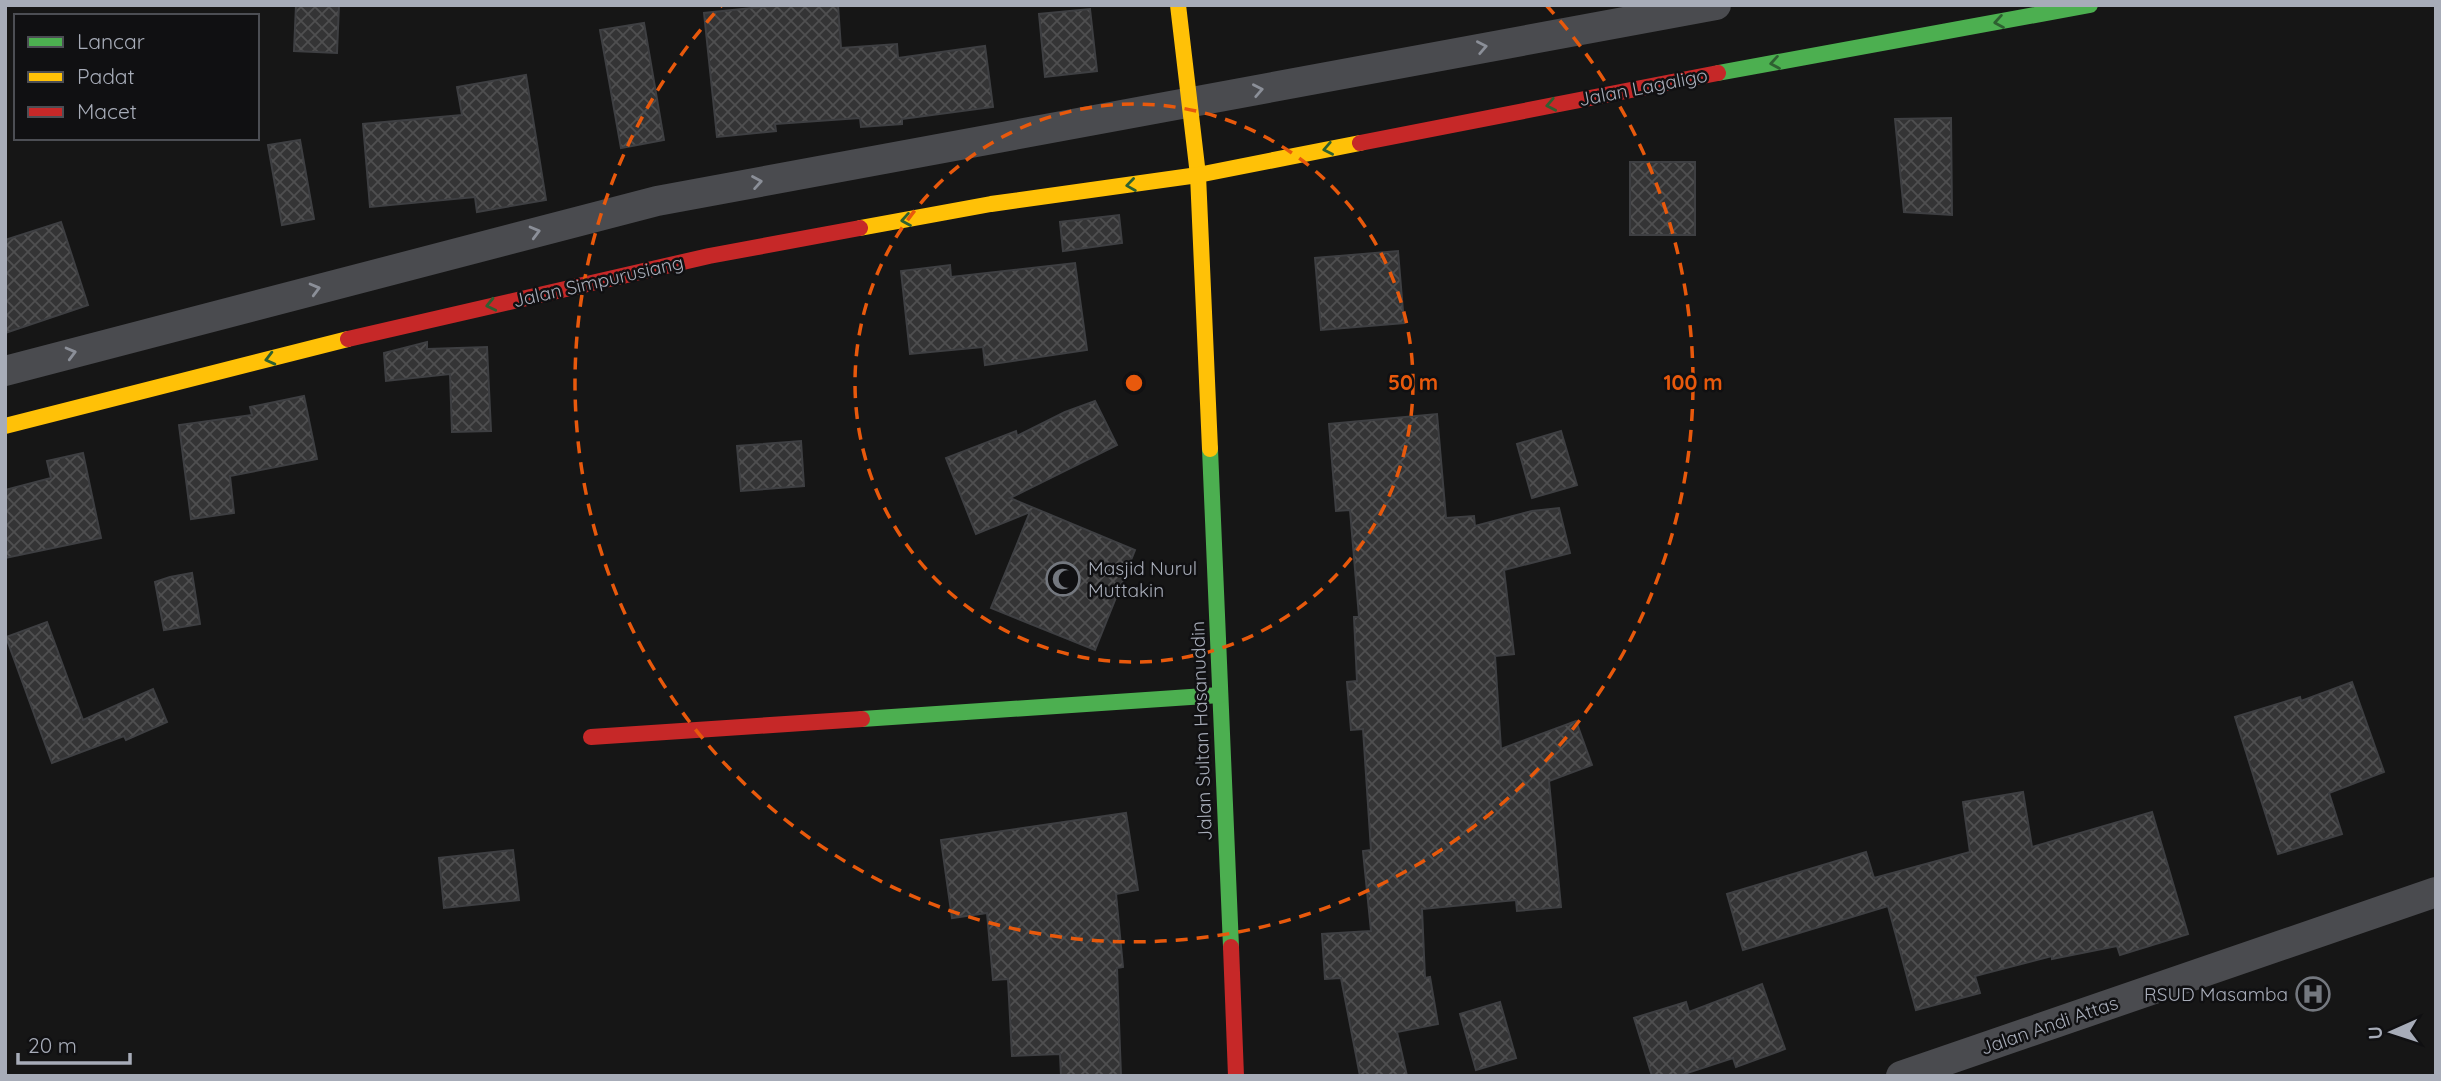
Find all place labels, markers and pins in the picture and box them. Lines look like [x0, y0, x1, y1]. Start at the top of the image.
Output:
centre of rings [1122, 371, 1146, 395]
place label: Masjid Nurul Muttakin [1088, 556, 1197, 602]
mosque icon: Masjid Nurul Muttakin [1044, 560, 1082, 598]
hospital icon: RSUD Masamba [2294, 975, 2332, 1013]
place label: RSUD Masamba [2144, 982, 2288, 1006]

